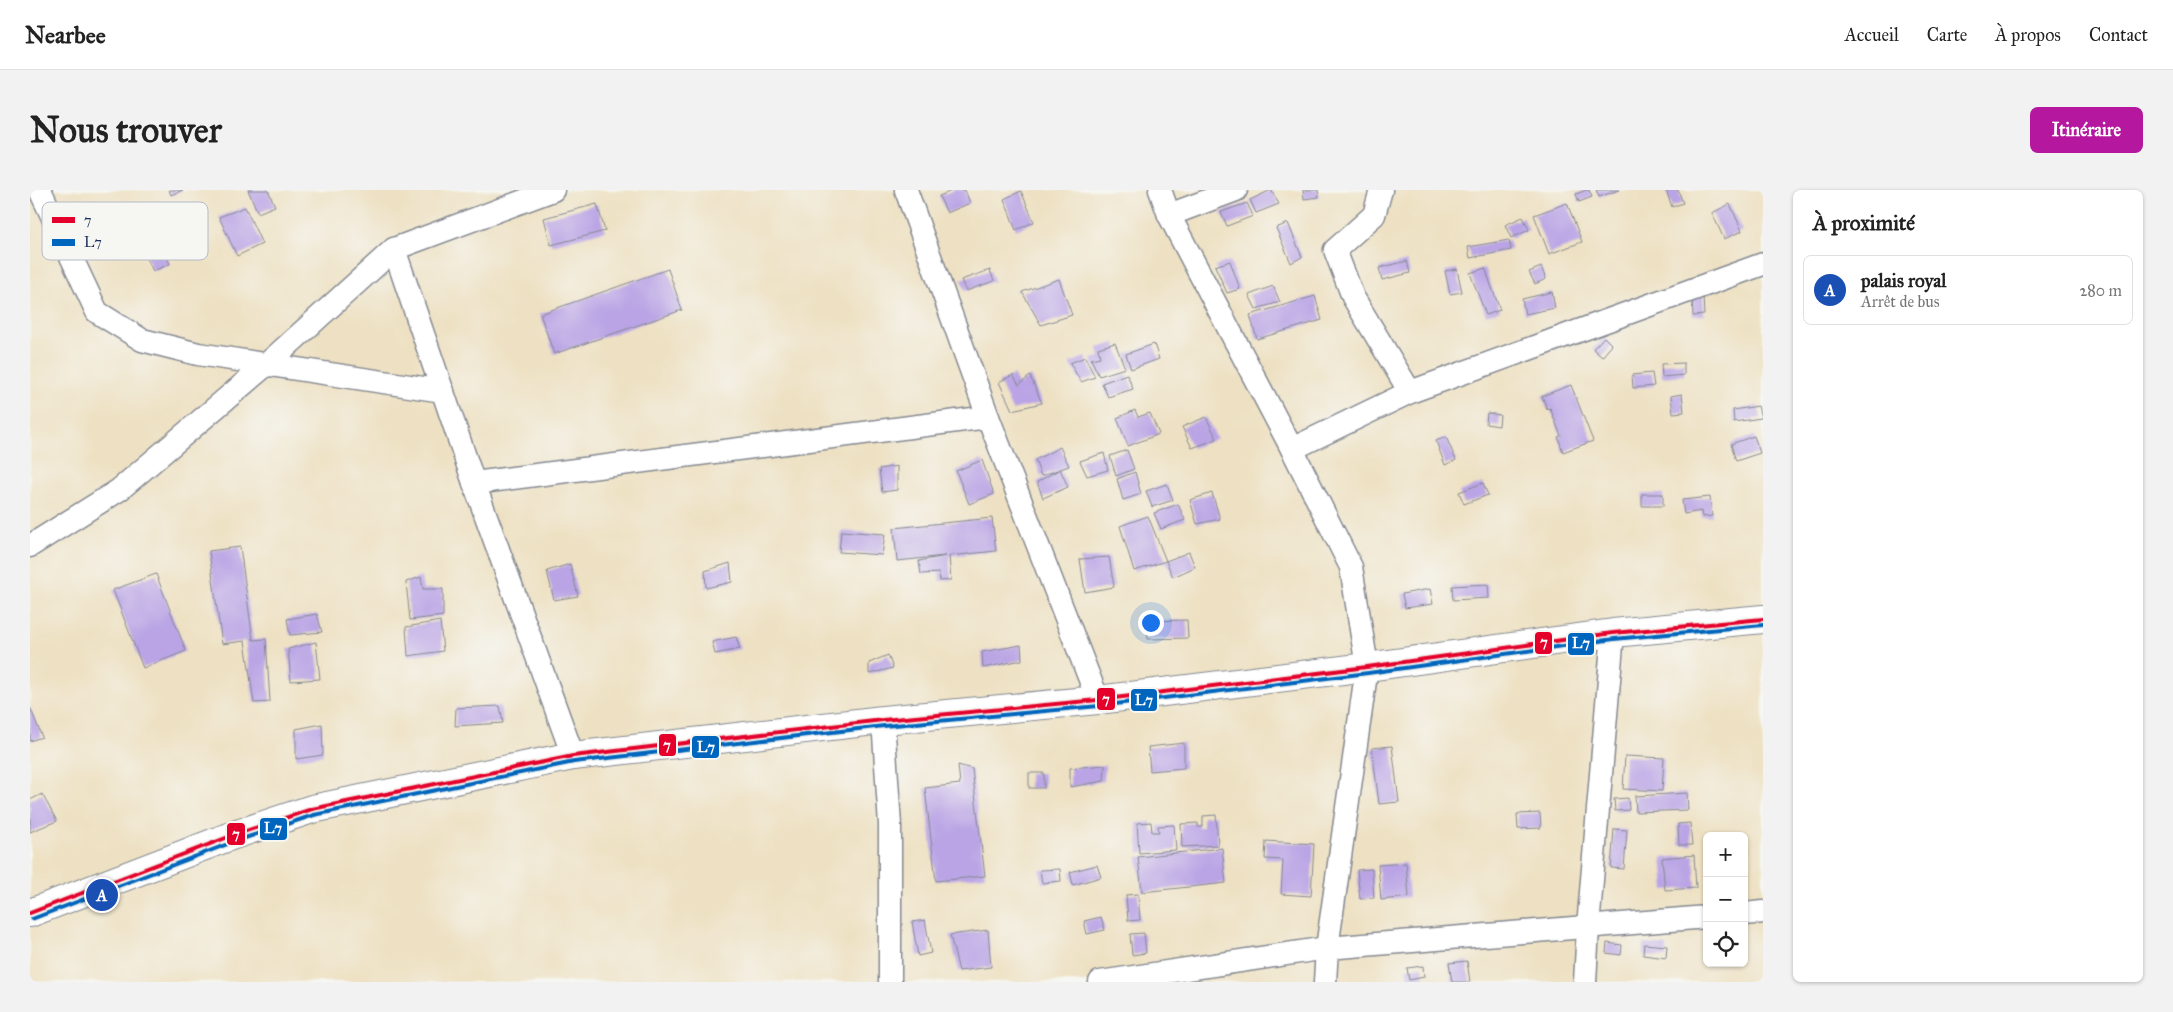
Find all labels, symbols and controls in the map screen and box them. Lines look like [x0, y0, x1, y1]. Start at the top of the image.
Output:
text: Nearbee [25, 20, 106, 50]
text: Accueil [1845, 24, 1899, 46]
text: Carte [1927, 24, 1967, 46]
text: À propos [1995, 24, 2061, 46]
text: Contact [2089, 24, 2148, 46]
button: Itinéraire [2030, 107, 2143, 153]
text: Nous trouver [30, 109, 222, 152]
legend [42, 202, 208, 260]
text: À proximité [1813, 210, 1915, 236]
text: 7 [84, 212, 91, 229]
text: L7 [84, 234, 102, 251]
text: palais royal [1861, 269, 1947, 292]
text: A [1825, 281, 1835, 300]
text: 280 m [2079, 281, 2122, 300]
text: Arrêt de bus [1861, 292, 1940, 311]
your location [1138, 610, 1164, 636]
line badge: 7 [1534, 631, 1553, 655]
line badge: L7 [1567, 632, 1595, 656]
text: 7 [1540, 634, 1548, 651]
text: L7 [1572, 635, 1590, 652]
line badge: 7 [1096, 687, 1116, 711]
line badge: L7 [1130, 688, 1158, 712]
text: 7 [1102, 691, 1110, 708]
text: L7 [1135, 692, 1153, 709]
line badge: 7 [658, 733, 677, 757]
line badge: L7 [691, 735, 720, 759]
text: 7 [663, 737, 671, 754]
text: L7 [697, 739, 715, 756]
line badge: L7 [259, 817, 288, 841]
text: L7 [264, 820, 282, 837]
line badge: 7 [226, 822, 246, 846]
text: 7 [232, 826, 240, 843]
map controls [1703, 832, 1748, 967]
button: + [1703, 832, 1748, 877]
pin: A [86, 876, 118, 914]
button: − [1703, 877, 1748, 922]
button: locate [1703, 922, 1748, 967]

